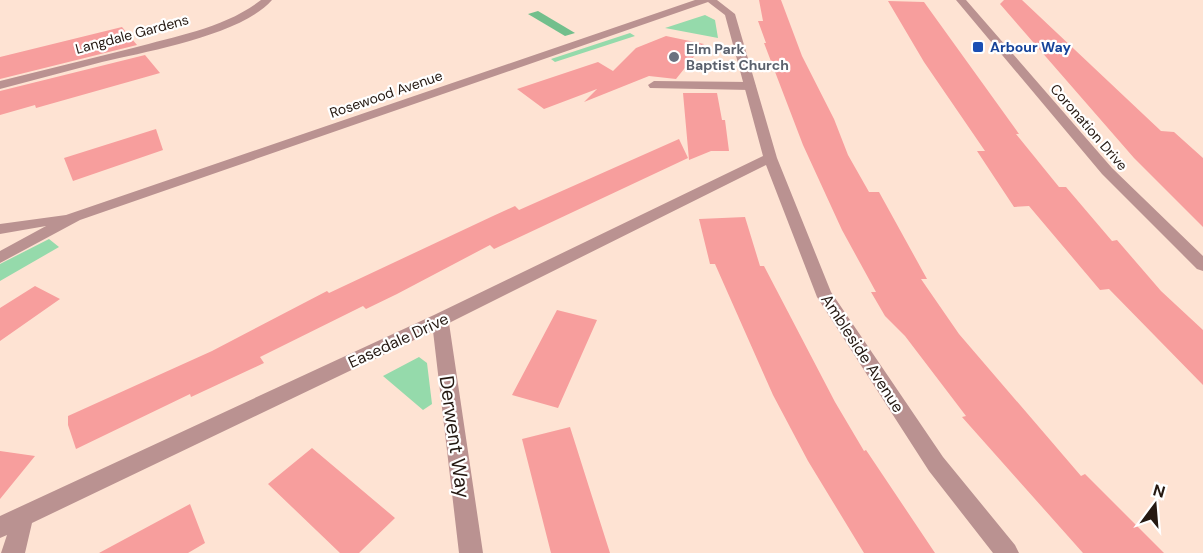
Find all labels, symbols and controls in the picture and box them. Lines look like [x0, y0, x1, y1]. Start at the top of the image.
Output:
street label: Langdale Gardens [73, 10, 191, 58]
place label: Arbour Way [990, 38, 1071, 56]
place label: Elm Park Baptist Church [686, 40, 789, 74]
marker: Arbour Way [971, 40, 985, 54]
marker: Elm Park Baptist Church [667, 50, 681, 64]
street label: Rosewood Avenue [327, 66, 445, 122]
street label: Coronation Drive [1046, 80, 1132, 174]
street label: Ambleside Avenue [816, 290, 909, 417]
street label: Easedale Drive [345, 308, 452, 373]
street label: Derwent Way [434, 374, 476, 500]
north arrow [1125, 475, 1185, 535]
text: N [1150, 479, 1168, 503]

